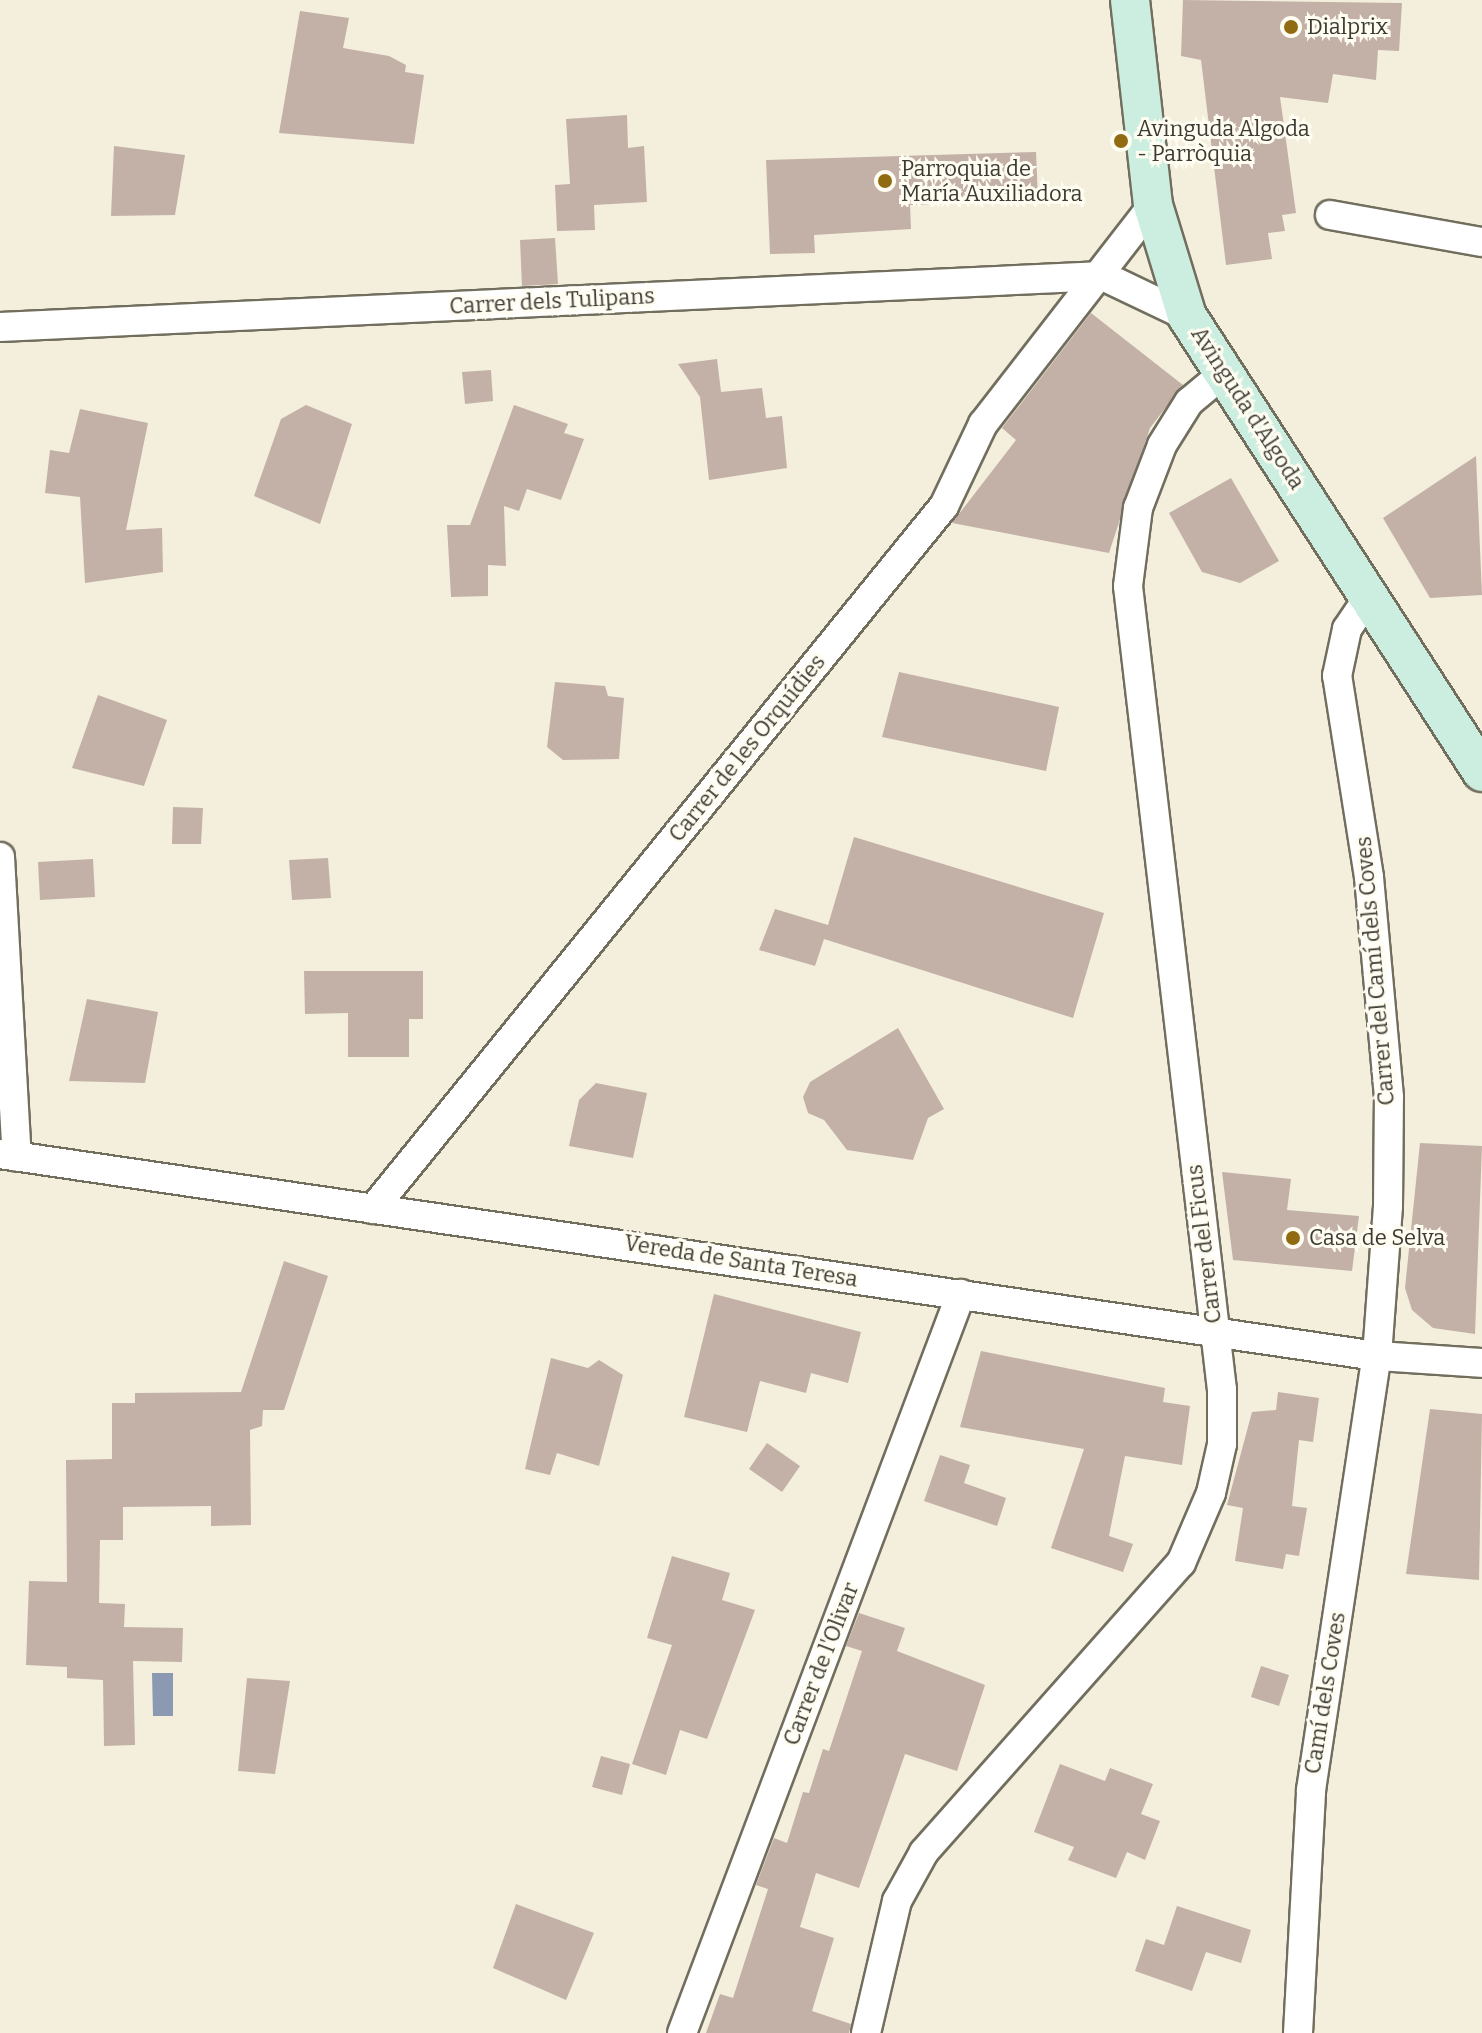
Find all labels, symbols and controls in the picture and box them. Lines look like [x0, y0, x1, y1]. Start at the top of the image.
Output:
place label: Dialprix [1307, 14, 1388, 40]
marker: Dialprix [1282, 18, 1300, 36]
place label: Avinguda Algoda - Parròquia [1137, 115, 1310, 166]
marker: Avinguda Algoda - Parròquia [1112, 132, 1130, 150]
place label: Parroquia de María Auxiliadora [901, 155, 1083, 206]
marker: Parroquia de María Auxiliadora [876, 172, 894, 190]
street label: Carrer dels Tulipans [449, 282, 655, 320]
street label: Avinguda d'Algoda [1186, 322, 1310, 494]
street label: Carrer de les Orquídies [663, 649, 831, 847]
street label: Carrer del Camí dels Coves [1350, 835, 1400, 1107]
street label: Carrer del Ficus [1181, 1163, 1227, 1325]
place label: Casa de Selva [1309, 1225, 1445, 1251]
marker: Casa de Selva [1284, 1229, 1302, 1247]
street label: Vereda de Santa Teresa [622, 1230, 860, 1292]
street label: Carrer de l'Olivar [778, 1579, 864, 1749]
street label: Camí dels Coves [1299, 1610, 1351, 1776]

